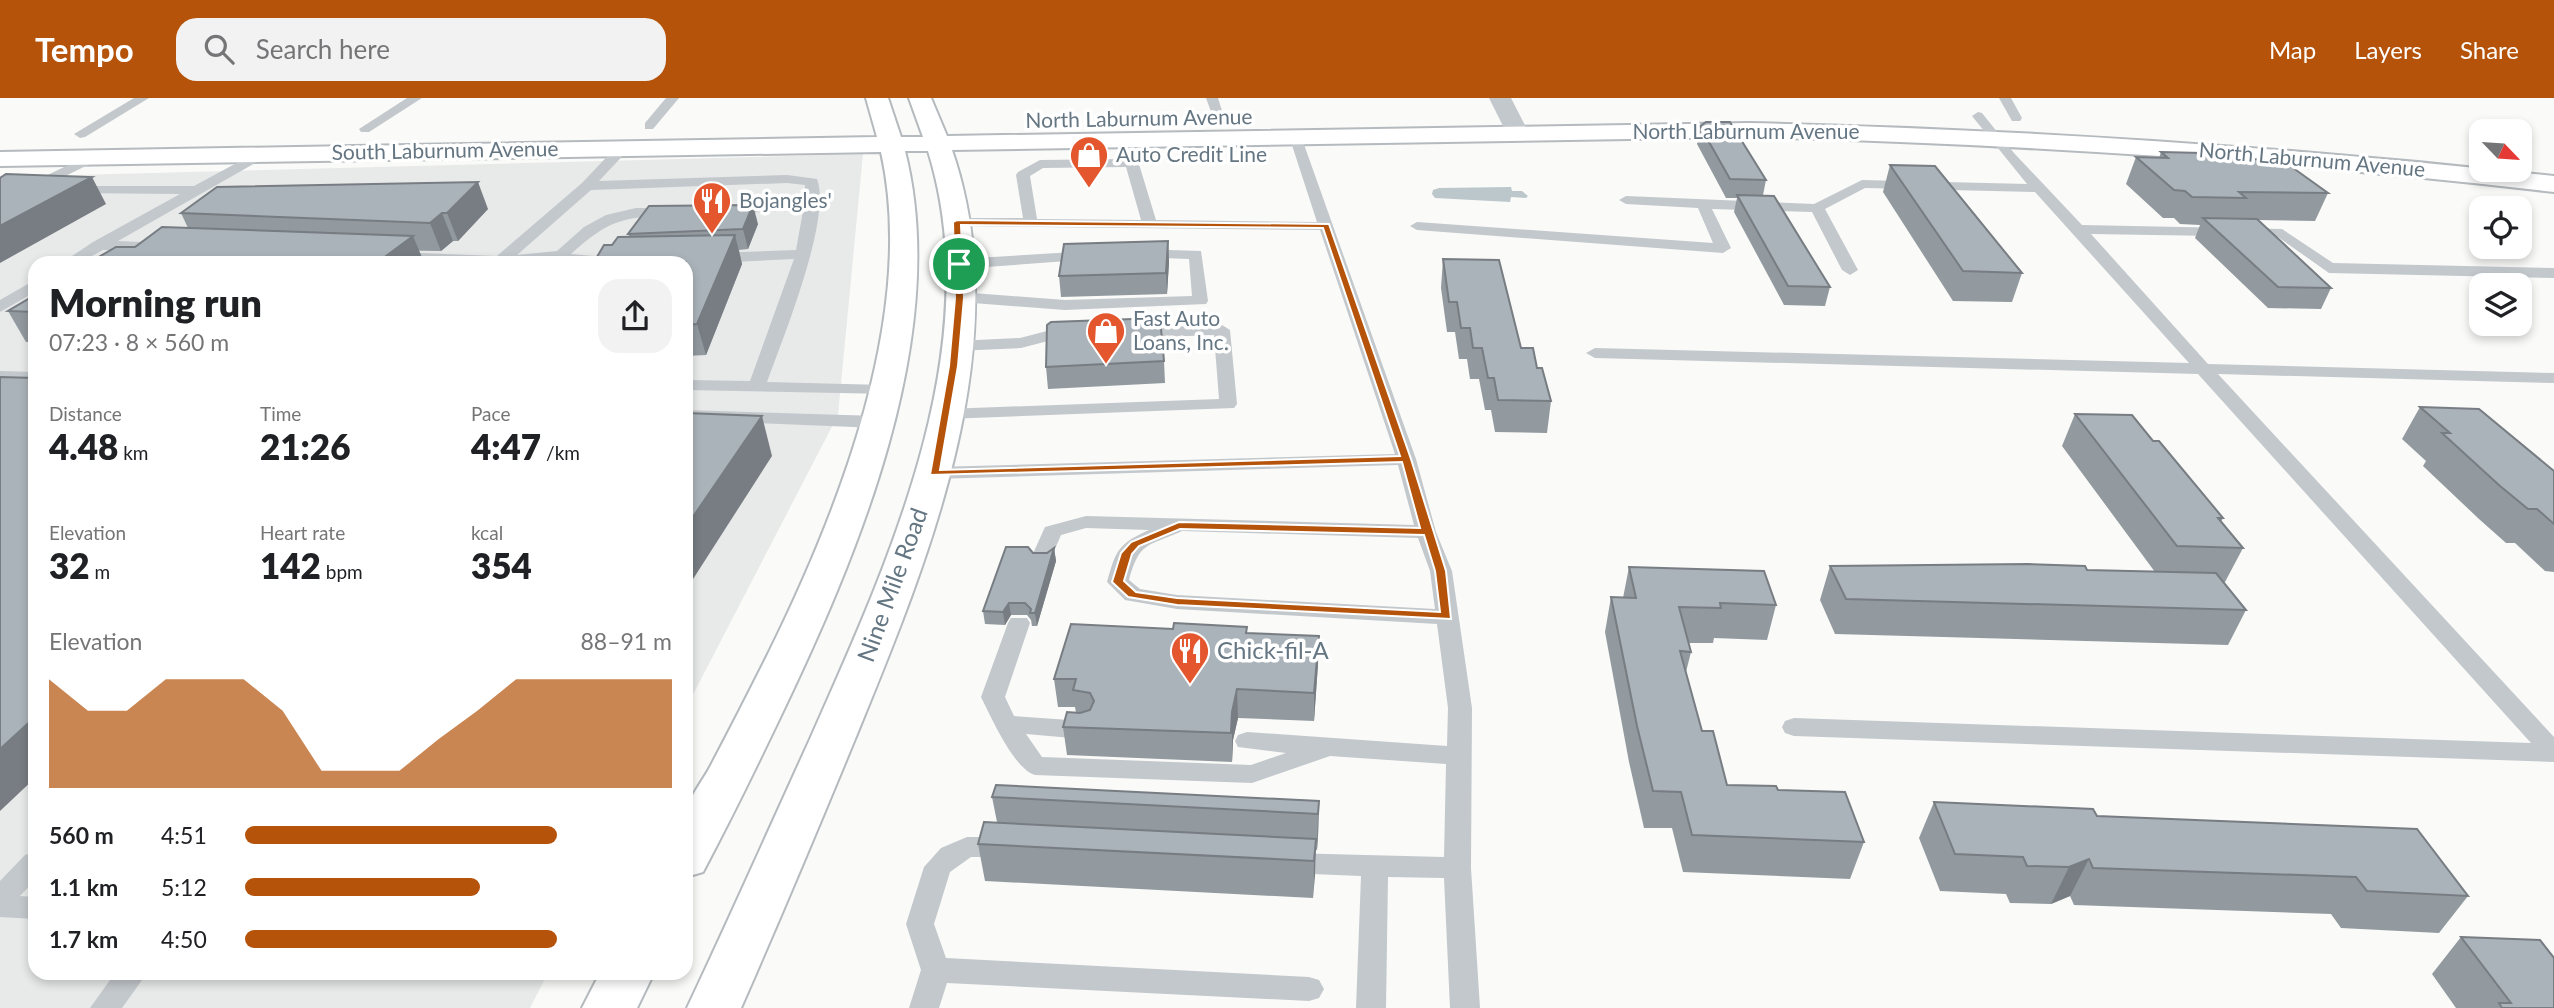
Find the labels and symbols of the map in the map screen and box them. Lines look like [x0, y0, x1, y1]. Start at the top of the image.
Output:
street label: North Laburnum Avenue [1025, 103, 1253, 132]
street label: North Laburnum Avenue [1632, 118, 1860, 143]
north arrow [2469, 119, 2532, 182]
shop icon: Auto Credit Line [1068, 134, 1110, 189]
street label: South Laburnum Avenue [331, 135, 559, 164]
street label: North Laburnum Avenue [2198, 136, 2426, 181]
place label: Auto Credit Line [1116, 141, 1267, 166]
restaurant icon: Bojangles' [691, 180, 733, 235]
place label: Bojangles' [739, 187, 832, 212]
pin [929, 234, 989, 294]
place label: Fast Auto Loans, Inc. [1133, 305, 1229, 354]
shop icon: Fast Auto Loans, Inc. [1085, 310, 1127, 365]
street label: Nine Mile Road [850, 504, 933, 665]
restaurant icon: Chick-fil-A [1169, 630, 1211, 685]
place label: Chick-fil-A [1217, 635, 1330, 664]

